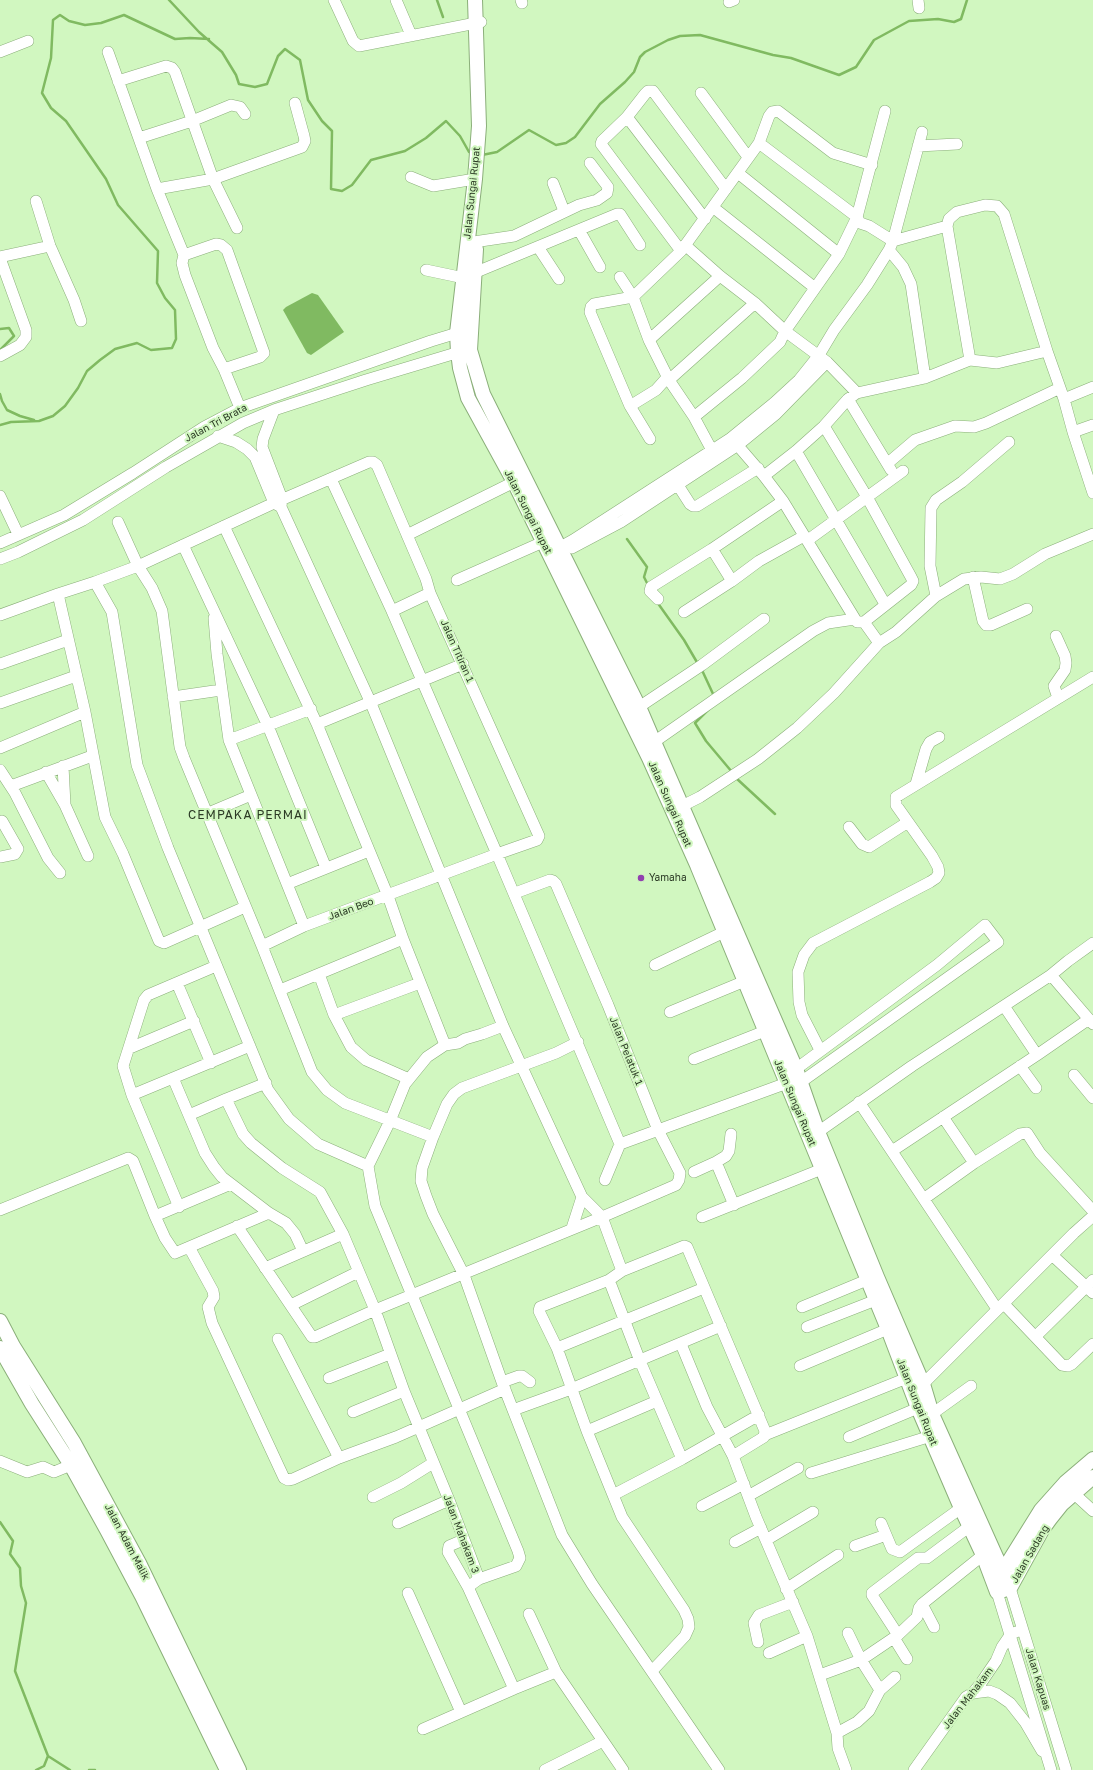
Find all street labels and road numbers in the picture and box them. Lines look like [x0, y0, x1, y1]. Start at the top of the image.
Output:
street label: Jalan Sungai Rupat [461, 146, 483, 240]
street label: Jalan Tri Brata [183, 402, 249, 444]
street label: Jalan Sungai Rupat [502, 468, 554, 556]
street label: Jalan Titiran 1 [438, 618, 476, 684]
street label: Jalan Sungai Rupat [646, 759, 694, 849]
street label: Jalan Beo [327, 895, 375, 923]
street label: Jalan Pelatuk 1 [607, 1015, 645, 1087]
street label: Jalan Sungai Rupat [771, 1058, 819, 1148]
street label: Jalan Sungai Rupat [894, 1357, 940, 1447]
street label: Jalan Mahakam 3 [440, 1493, 482, 1575]
street label: Jalan Adam Malik [102, 1502, 152, 1582]
street label: Jalan Sadang [1009, 1523, 1051, 1585]
street label: Jalan Kapuas [1023, 1647, 1053, 1711]
street label: Jalan Mahakam [940, 1665, 996, 1731]

